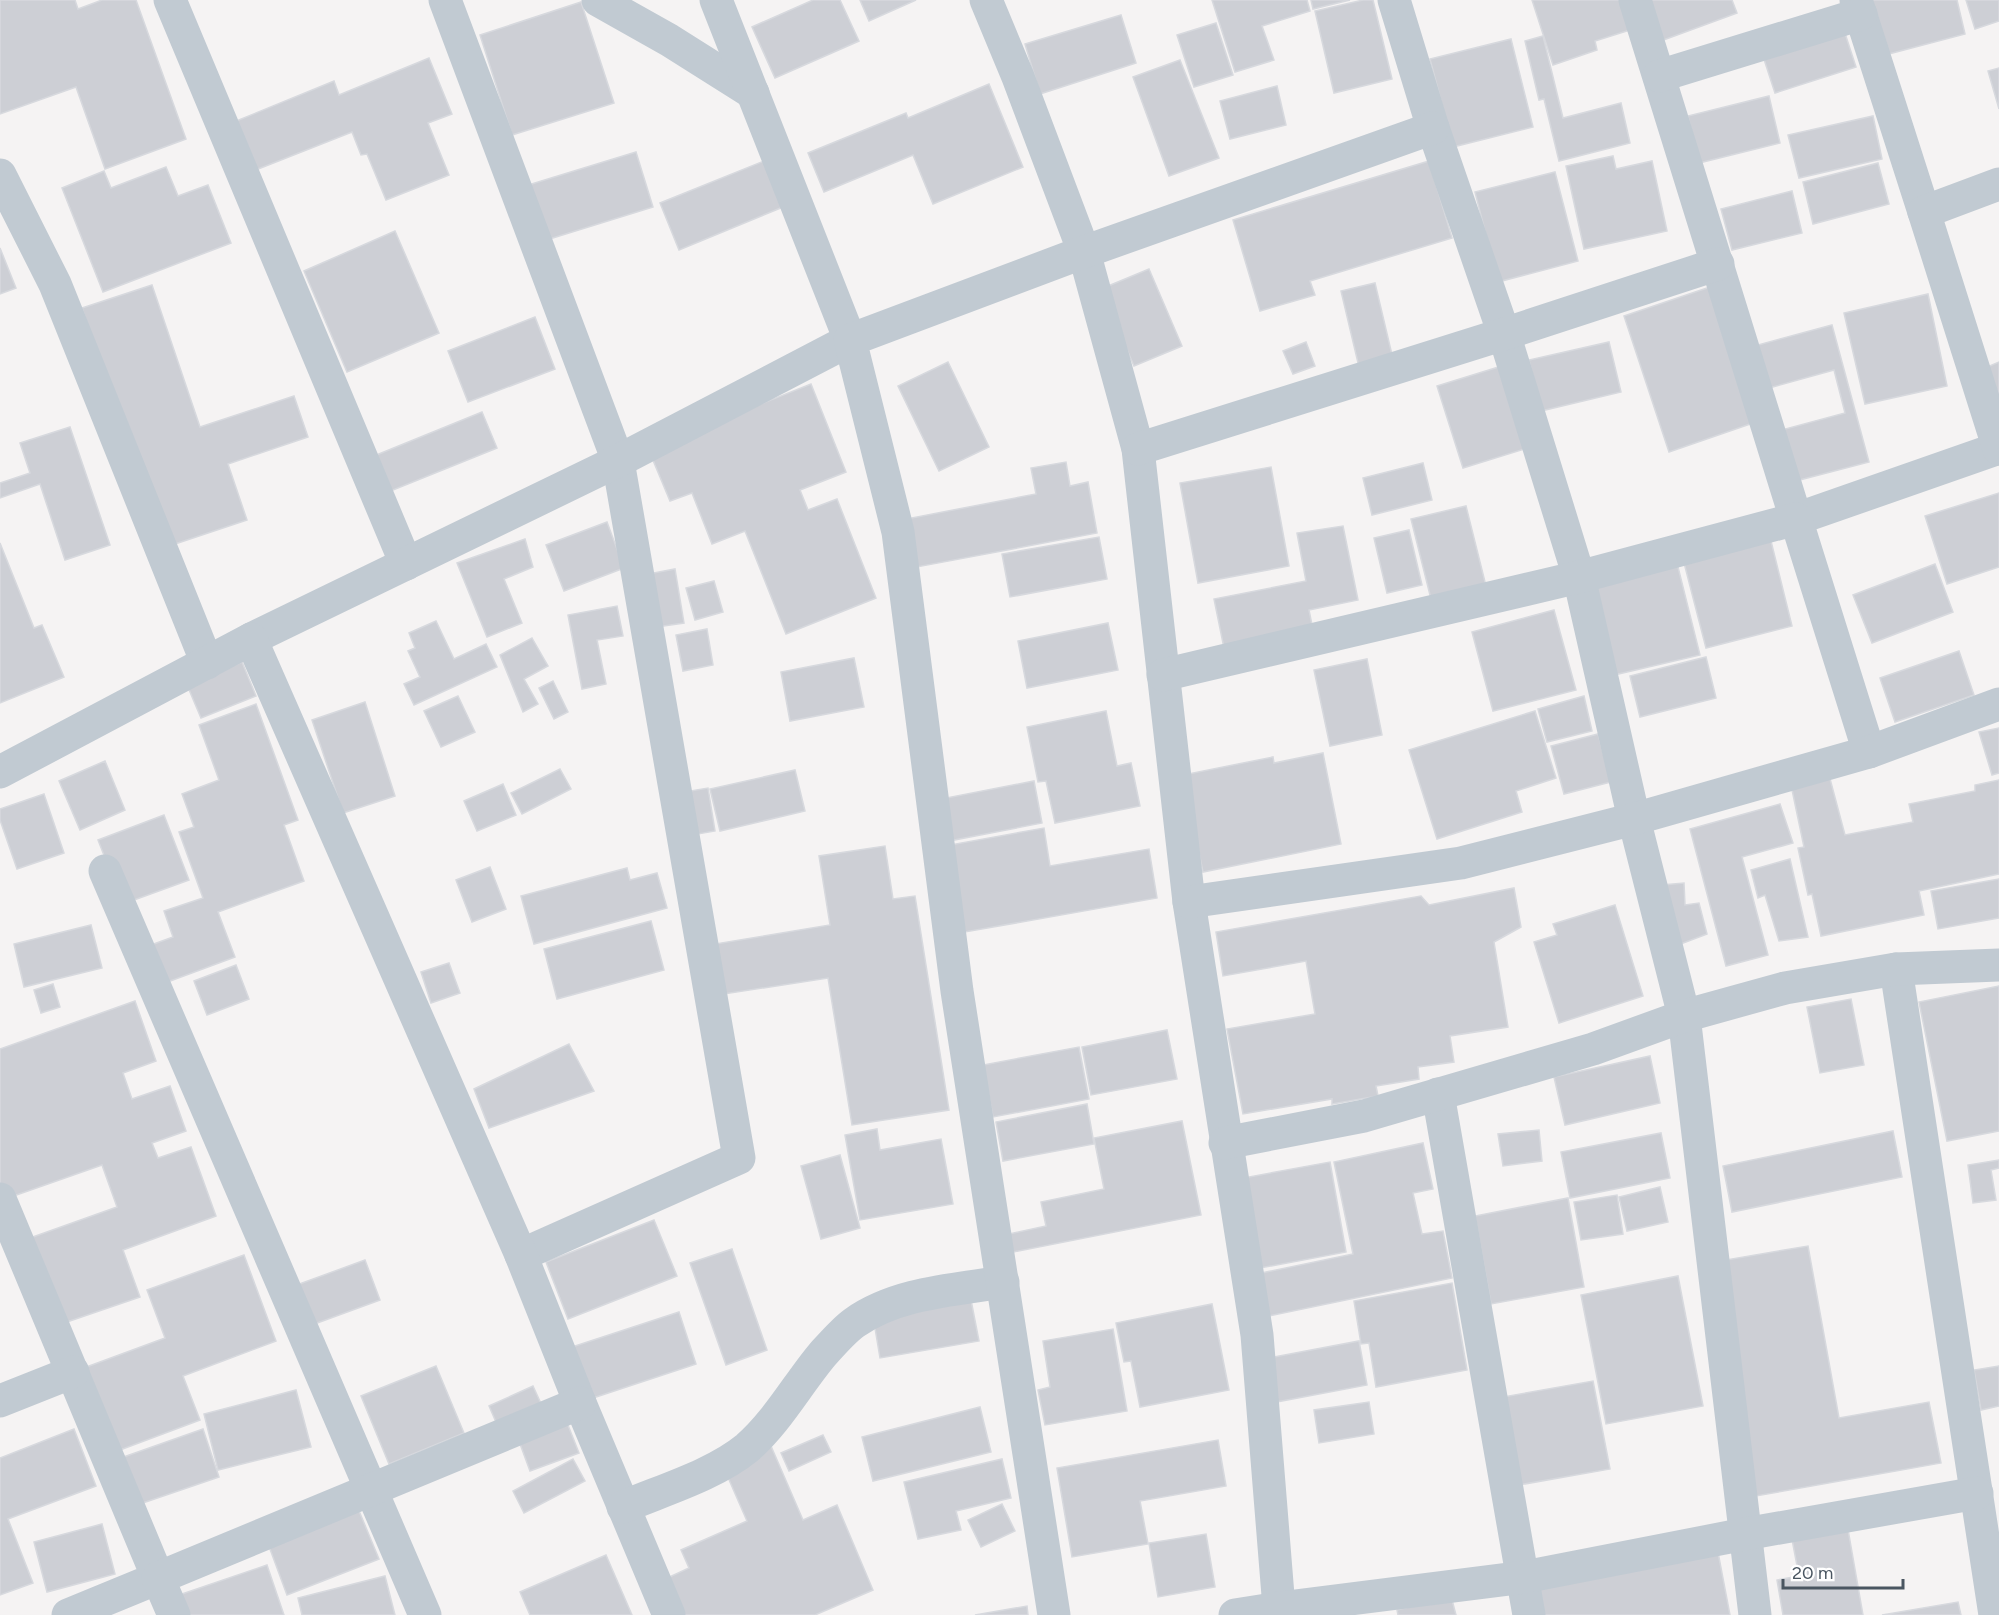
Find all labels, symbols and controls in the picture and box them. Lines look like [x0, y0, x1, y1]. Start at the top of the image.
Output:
scale bar [1783, 1552, 1903, 1590]
text: 20 m [1792, 1562, 1833, 1584]

